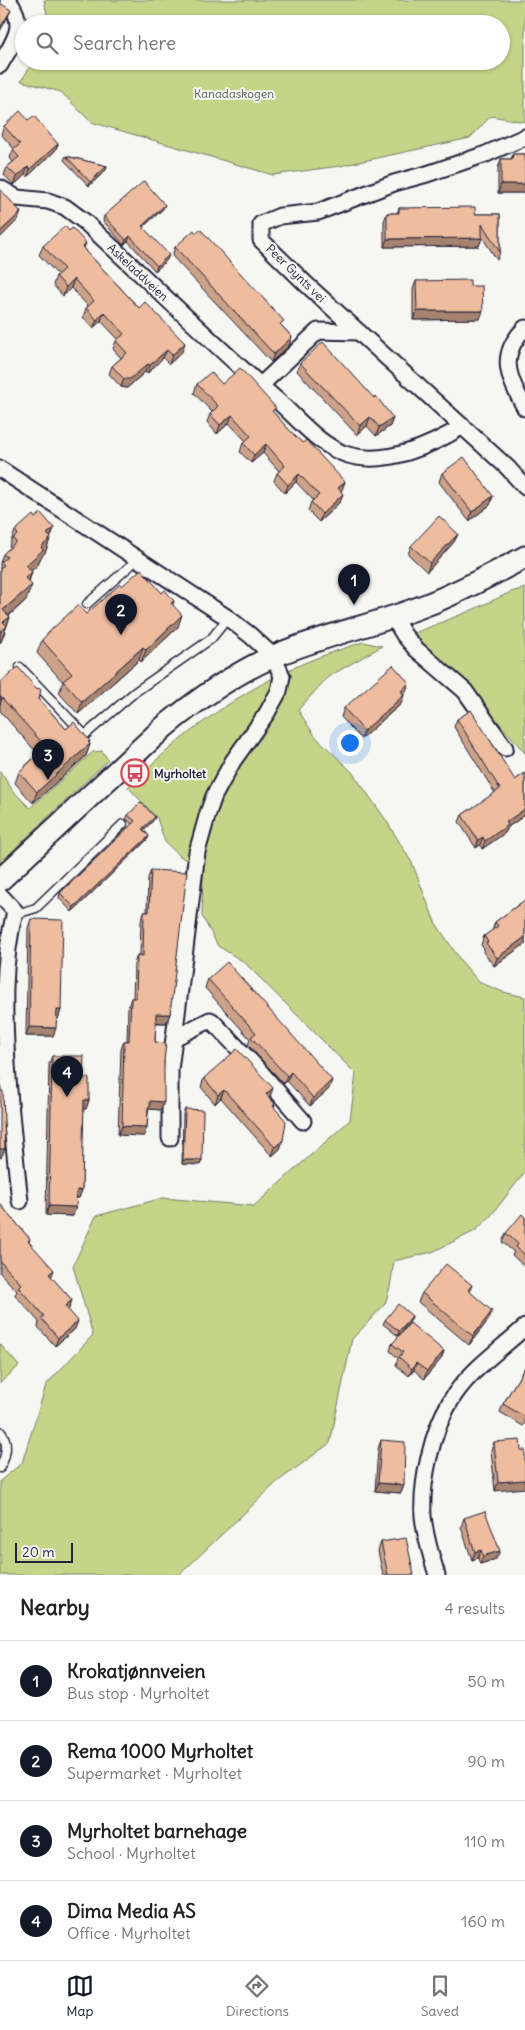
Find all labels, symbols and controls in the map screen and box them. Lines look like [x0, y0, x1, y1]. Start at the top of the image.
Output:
search box [15, 15, 510, 70]
icon: search [33, 29, 61, 57]
text: Search here [73, 31, 176, 55]
park label: Kanadaskogen [194, 86, 274, 101]
street label: Askeladdveien [104, 240, 172, 304]
street label: Peer Gynts vei [263, 241, 329, 305]
pin: 1 [338, 564, 370, 605]
pin: 2 [105, 594, 137, 635]
your location [337, 730, 363, 756]
pin: 3 [32, 739, 64, 780]
bus stop icon: Myrholtet [120, 758, 150, 788]
place label: Myrholtet [154, 766, 207, 782]
pin: 4 [51, 1056, 83, 1097]
scale bar [15, 1540, 72, 1563]
text: 20 m [22, 1543, 55, 1561]
text: Nearby [20, 1594, 90, 1621]
text: 4 results [444, 1598, 505, 1618]
text: Krokatjønnveien [67, 1659, 206, 1683]
text: 1 [33, 1671, 39, 1691]
text: 50 m [467, 1671, 505, 1691]
text: Bus stop · Myrholtet [67, 1683, 209, 1703]
text: Rema 1000 Myrholtet [67, 1739, 253, 1763]
text: 2 [32, 1751, 40, 1771]
text: 90 m [467, 1751, 505, 1771]
text: Supermarket · Myrholtet [67, 1763, 242, 1783]
text: Myrholtet barnehage [67, 1819, 247, 1843]
text: 3 [31, 1831, 41, 1851]
text: 110 m [464, 1831, 505, 1851]
text: School · Myrholtet [67, 1843, 196, 1863]
text: Dima Media AS [67, 1899, 196, 1923]
text: 4 [31, 1911, 41, 1931]
text: 160 m [461, 1911, 505, 1931]
text: Office · Myrholtet [67, 1923, 191, 1943]
tab: Map [66, 1972, 94, 2020]
tab: Directions [226, 1972, 289, 2020]
tab: Saved [421, 1972, 459, 2020]

